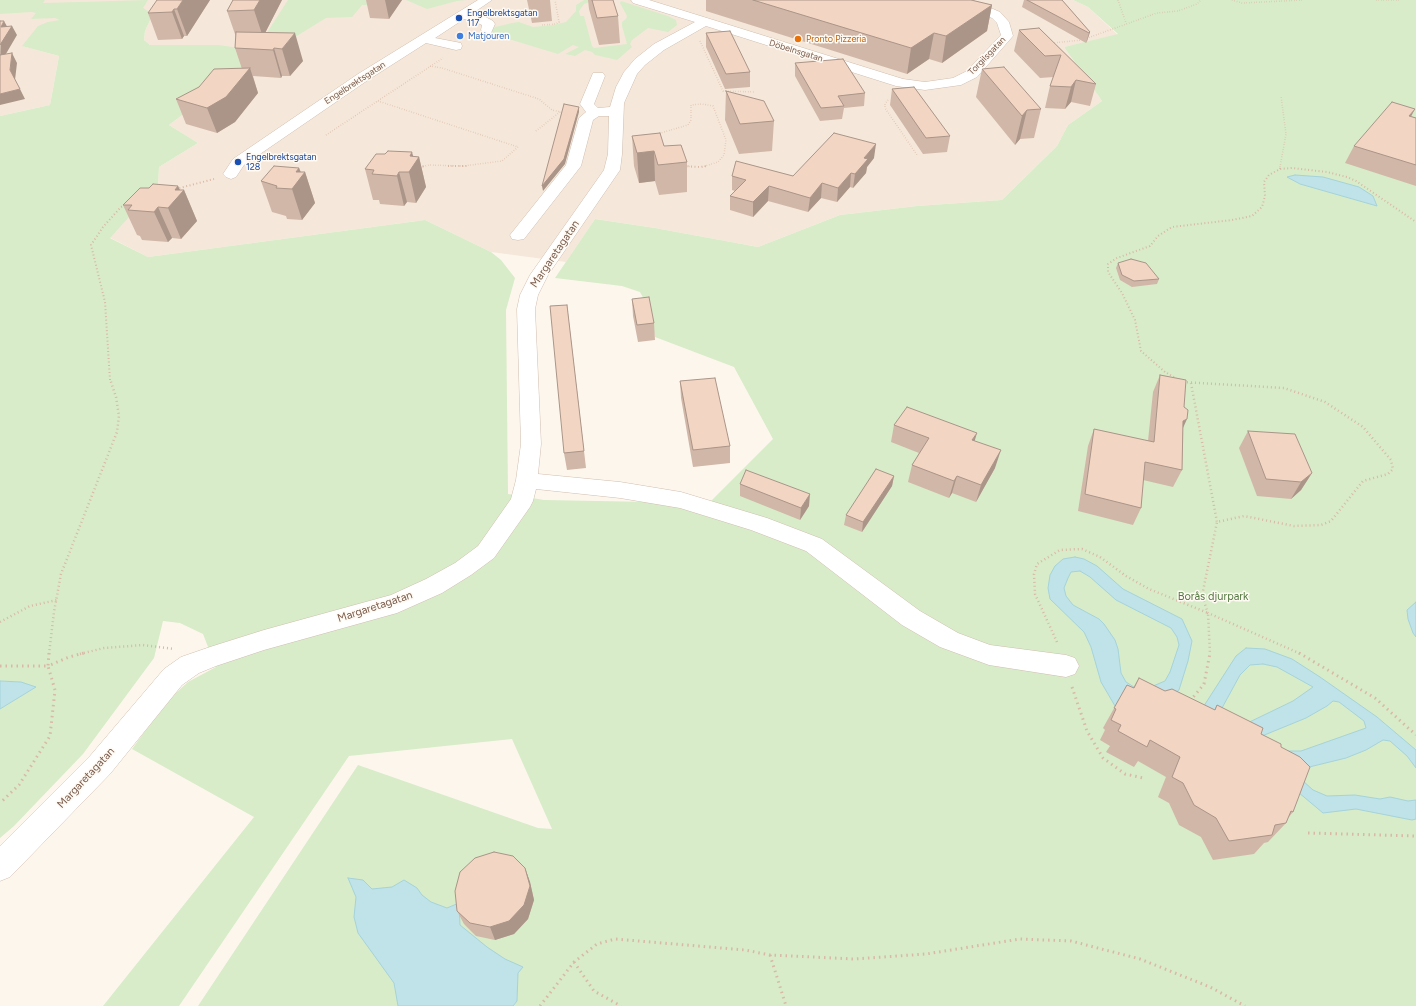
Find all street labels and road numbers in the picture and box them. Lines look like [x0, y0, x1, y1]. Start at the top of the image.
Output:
street label: Torgilsgatan [966, 35, 1008, 77]
street label: Döbelnsgatan [768, 38, 824, 64]
street label: Engelbrektsgatan [322, 59, 388, 107]
street label: Margaretagatan [528, 218, 582, 290]
street label: Margaretagatan [336, 589, 414, 625]
street label: Margaretagatan [55, 745, 117, 811]

